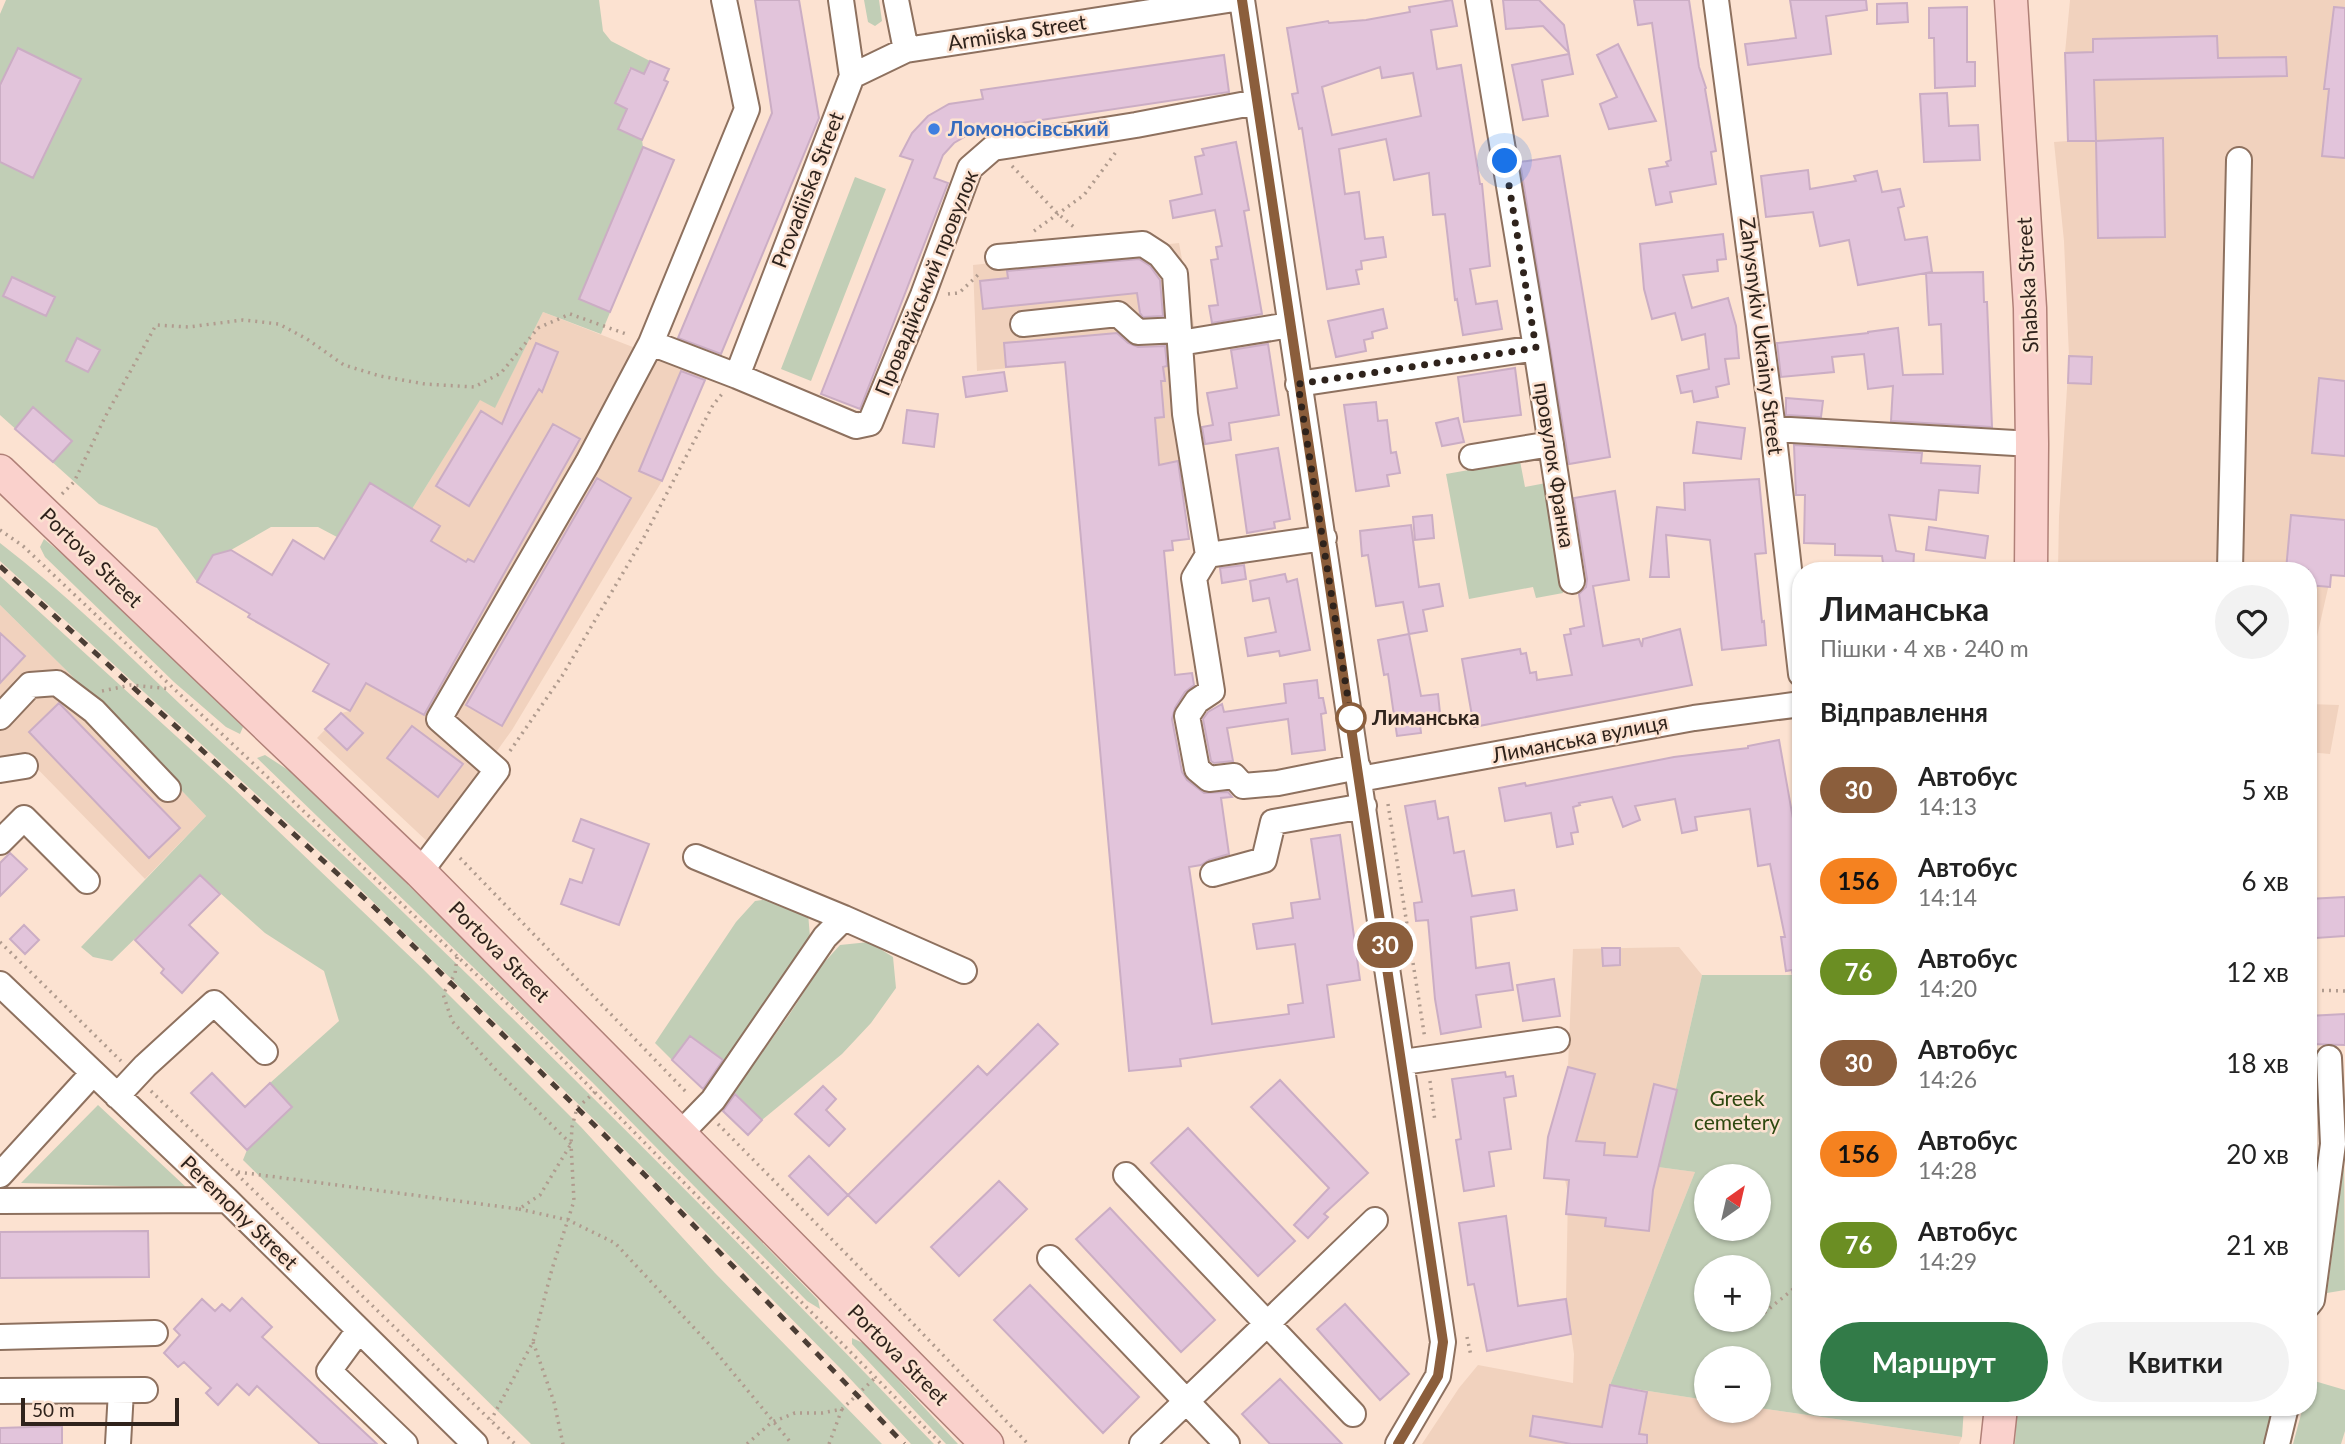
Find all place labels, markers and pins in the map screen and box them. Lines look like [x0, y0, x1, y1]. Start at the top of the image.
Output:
place label: Ломоносівський [947, 115, 1109, 140]
marker: Ломоносівський [926, 121, 942, 137]
marker: Лиманська [1336, 703, 1366, 733]
place label: Лиманська [1371, 704, 1480, 729]

